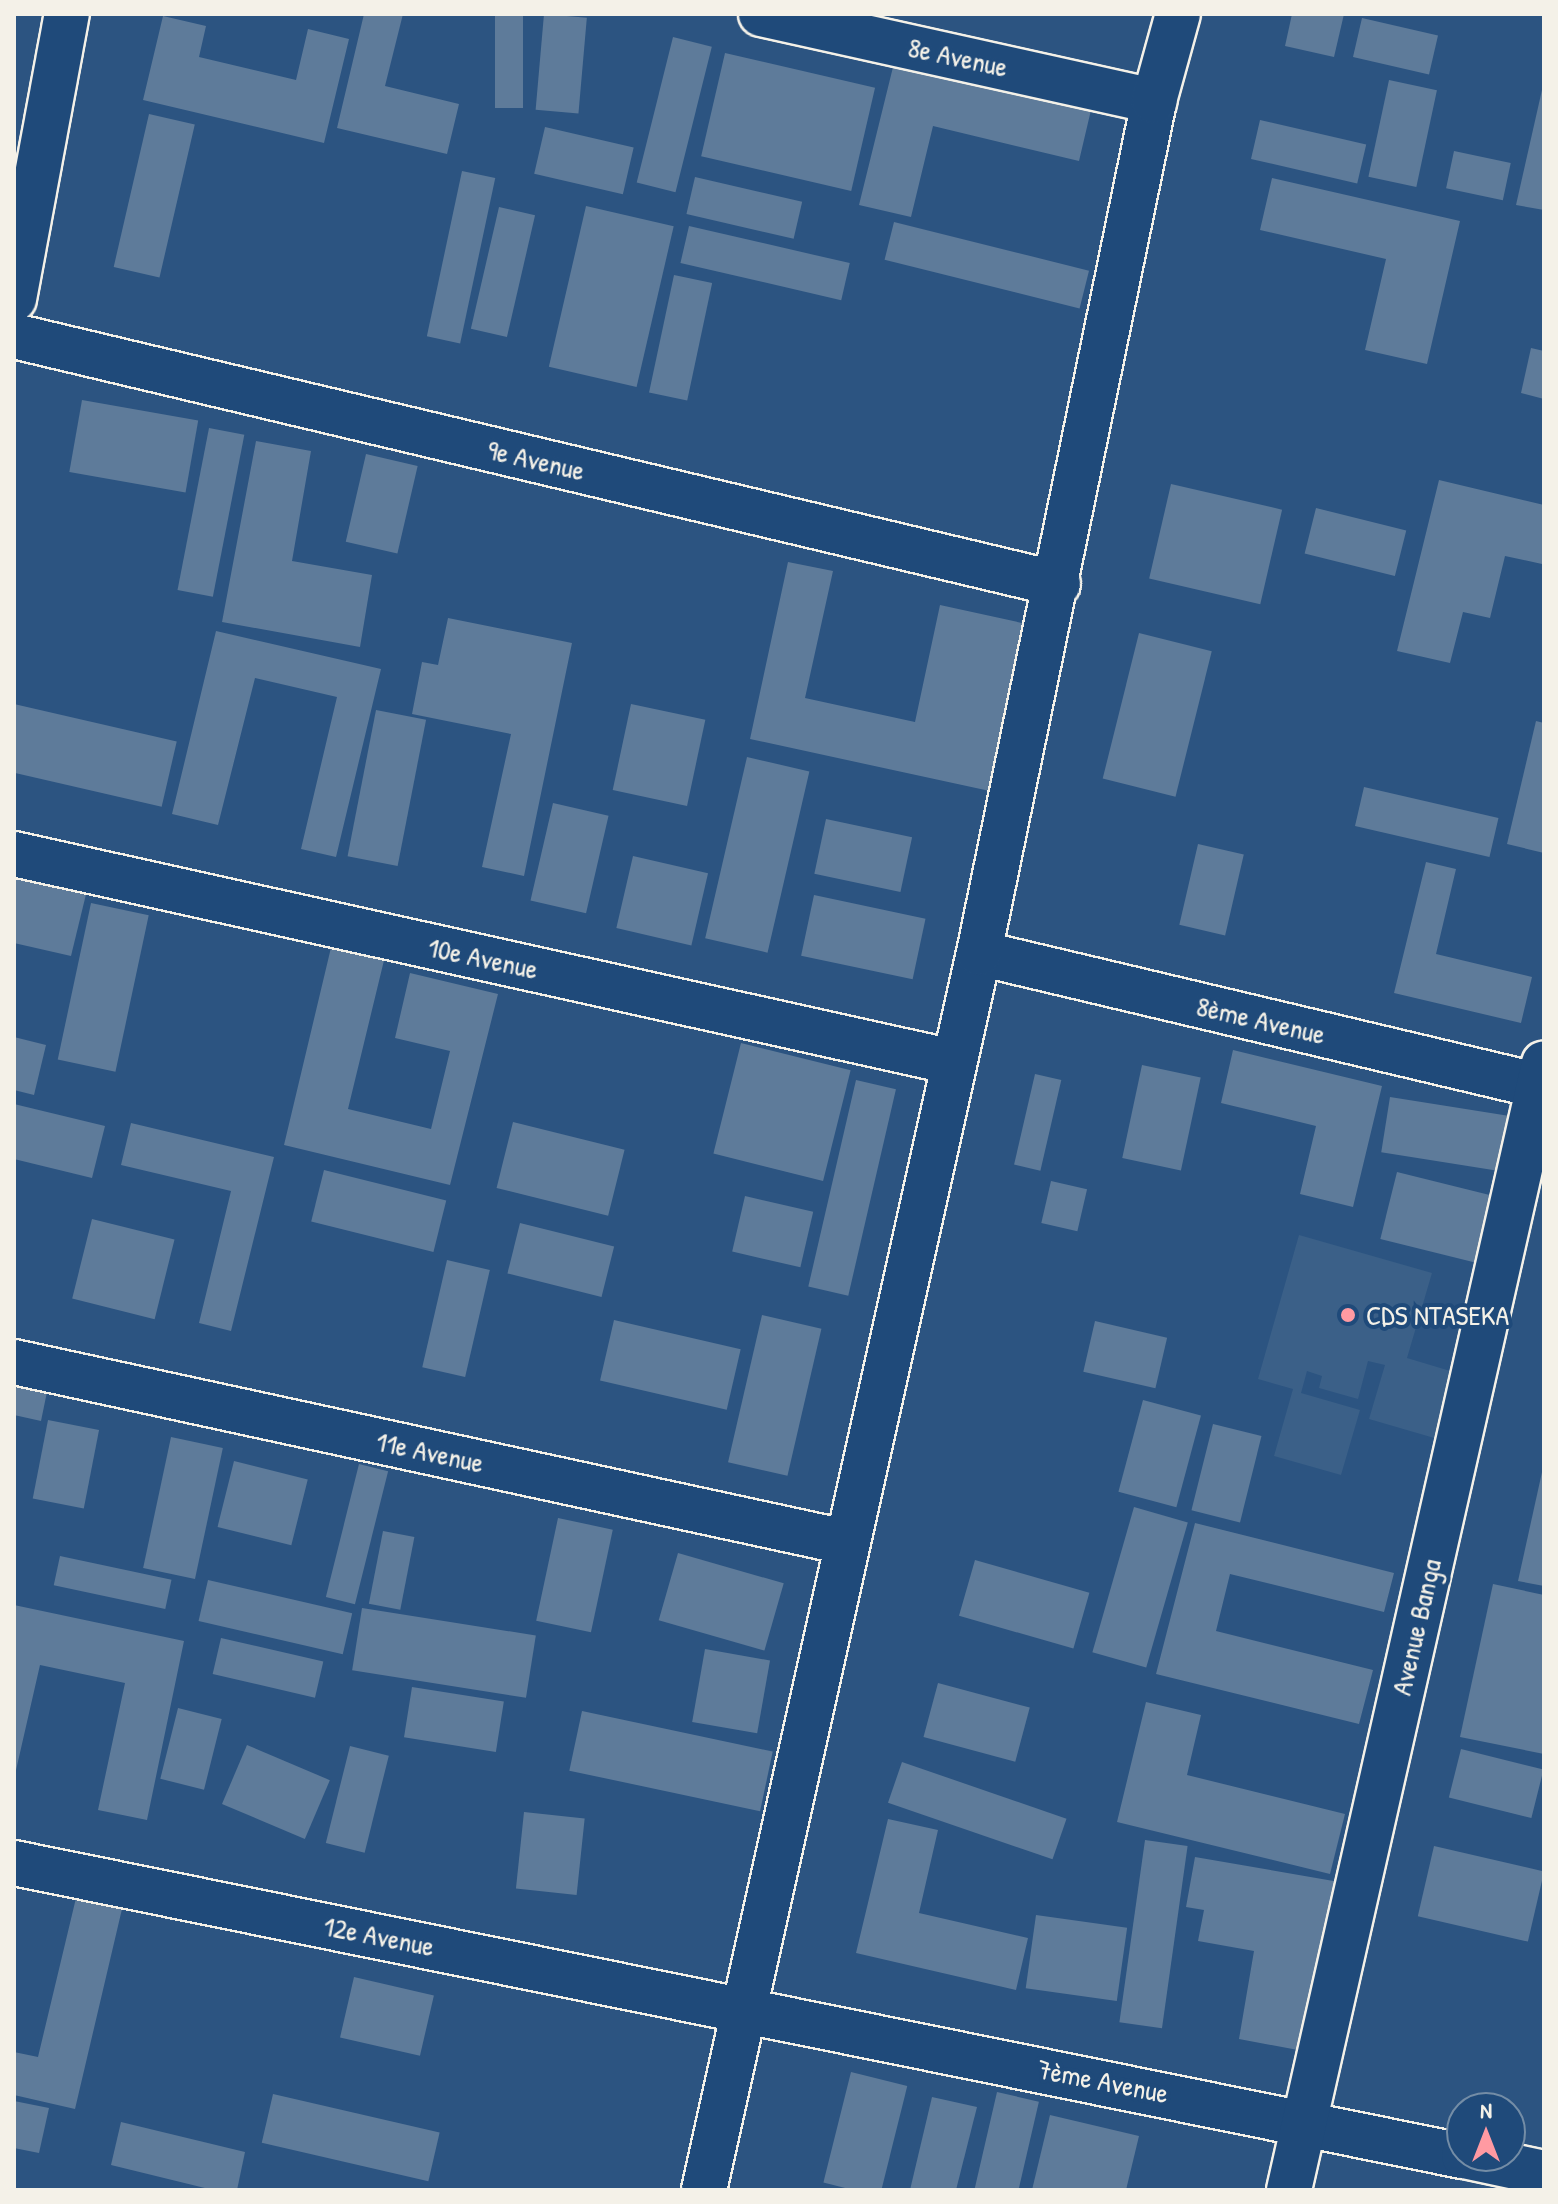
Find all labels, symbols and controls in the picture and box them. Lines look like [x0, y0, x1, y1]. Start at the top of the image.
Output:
street label: 8e Avenue [905, 30, 1011, 84]
street label: 9e Avenue [484, 433, 588, 487]
street label: 10e Avenue [425, 930, 541, 986]
street label: 8ème Avenue [1193, 989, 1329, 1051]
place label: CDS NTASEKA [1366, 1298, 1509, 1332]
marker: CDS NTASEKA [1337, 1304, 1359, 1326]
street label: 11e Avenue [373, 1424, 487, 1480]
street label: Avenue Banga [1384, 1556, 1448, 1698]
street label: 12e Avenue [321, 1909, 437, 1963]
street label: 7ème Avenue [1035, 2052, 1171, 2110]
north arrow [1446, 2092, 1526, 2172]
text: N [1480, 2095, 1492, 2125]

